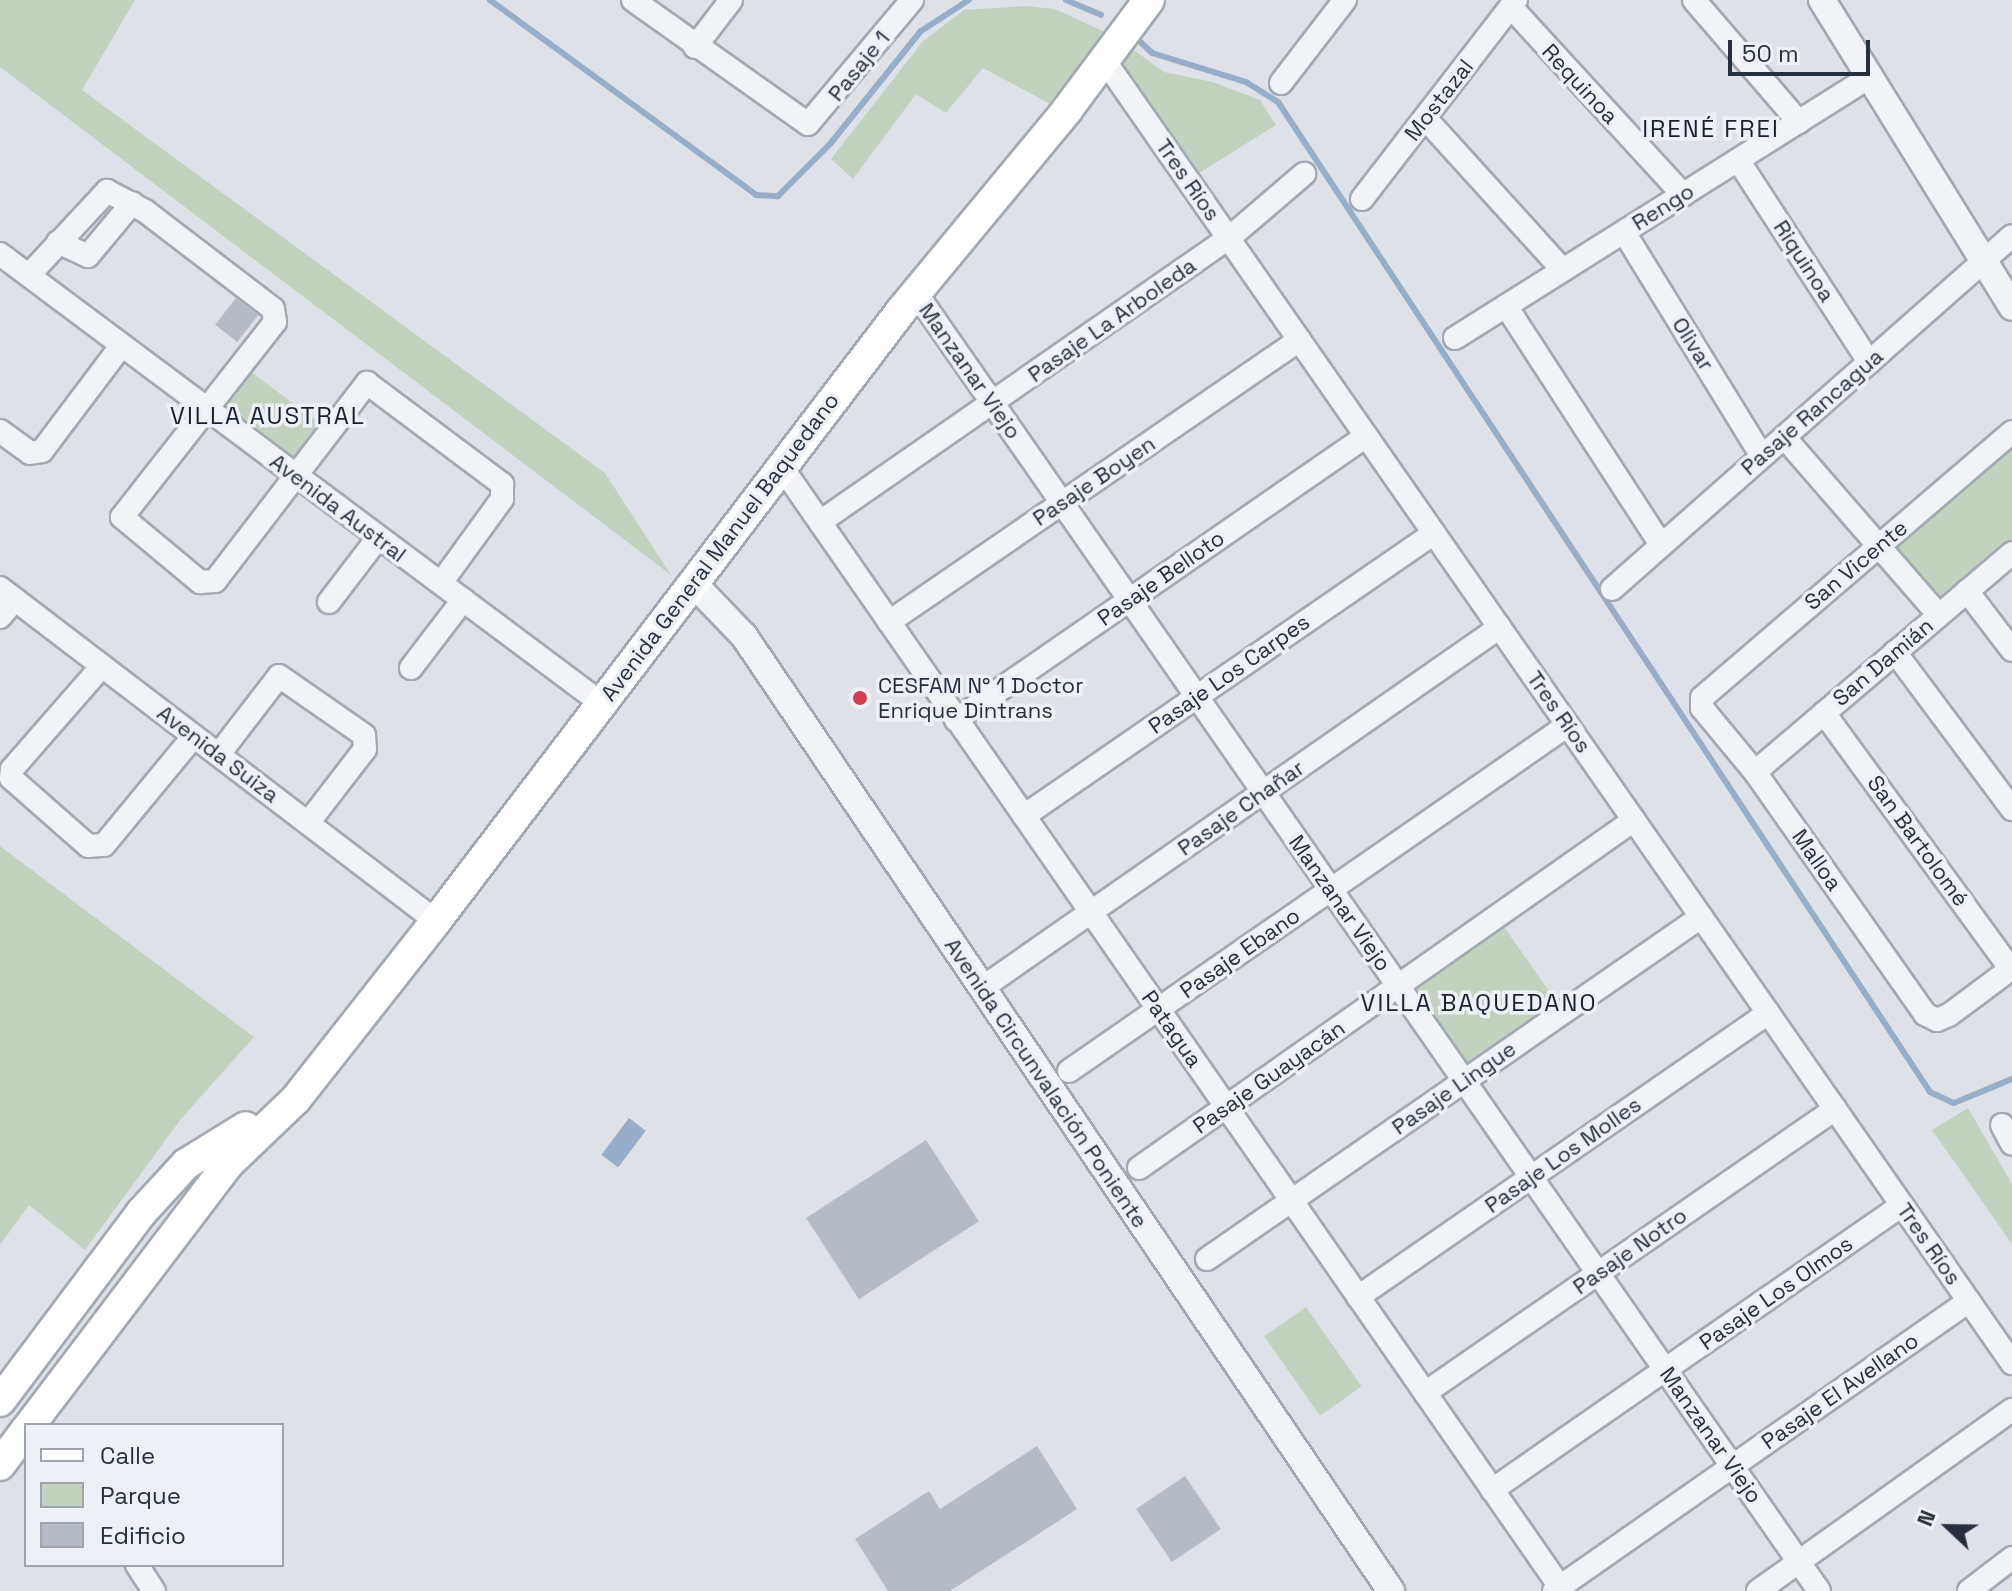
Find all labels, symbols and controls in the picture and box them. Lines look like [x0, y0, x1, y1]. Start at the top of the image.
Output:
scale bar [1732, 24, 1874, 74]
street label: Pasaje 1 [823, 25, 895, 107]
text: 50 m [1742, 38, 1799, 69]
street label: Requinoa [1536, 39, 1624, 129]
street label: Mostazal [1399, 54, 1479, 146]
district label: IRENÉ FREI [1642, 115, 1780, 143]
street label: Tres Ríos [1150, 134, 1226, 226]
street label: Rengo [1627, 178, 1699, 236]
street label: Riquinoa [1768, 215, 1840, 307]
street label: Pasaje La Arboleda [1023, 252, 1201, 388]
street label: Manzanar Viejo [913, 298, 1027, 444]
street label: Olivar [1666, 312, 1720, 376]
street label: Pasaje Rancagua [1736, 343, 1888, 481]
street label: Avenida General Manuel Baquedano [595, 388, 845, 706]
district label: VILLA AUSTRAL [170, 402, 366, 430]
street label: Pasaje Boyen [1028, 430, 1160, 532]
street label: Avenida Austral [265, 448, 411, 568]
street label: San Vicente [1799, 514, 1913, 616]
street label: Pasaje Belloto [1093, 525, 1229, 631]
street label: Pasaje Los Carpes [1143, 609, 1315, 739]
street label: San Damián [1827, 612, 1939, 712]
street label: Tres Ríos [1521, 666, 1597, 758]
place label: CESFAM N° 1 Doctor Enrique Dintrans [878, 672, 1083, 724]
marker: CESFAM N° 1 Doctor Enrique Dintrans [849, 687, 871, 709]
street label: Avenida Suiza [152, 700, 284, 808]
street label: Pasaje Chañar [1173, 755, 1309, 861]
street label: San Bartolomé [1862, 771, 1974, 911]
street label: Malloa [1786, 824, 1848, 896]
street label: Manzanar Viejo [1283, 830, 1397, 976]
street label: Pasaje Ebano [1175, 902, 1305, 1004]
street label: Avenida Circunvalación Poniente [939, 933, 1153, 1233]
street label: Patagua [1136, 986, 1208, 1072]
district label: VILLA BAQUEDANO [1360, 989, 1598, 1017]
street label: Pasaje Guayacán [1188, 1015, 1350, 1139]
street label: Pasaje Lingue [1387, 1036, 1521, 1140]
street label: Pasaje Los Molles [1480, 1091, 1646, 1219]
street label: Tres Ríos [1891, 1198, 1967, 1290]
street label: Pasaje Notro [1568, 1202, 1692, 1300]
street label: Pasaje Los Olmos [1694, 1230, 1858, 1356]
street label: Pasaje El Avellano [1756, 1327, 1924, 1455]
street label: Manzanar Viejo [1654, 1362, 1768, 1508]
legend [24, 1423, 284, 1567]
text: Calle [100, 1440, 155, 1471]
text: Parque [100, 1480, 181, 1511]
north arrow [1908, 1487, 1988, 1567]
text: N [1910, 1506, 1941, 1530]
text: Edificio [100, 1520, 186, 1551]

